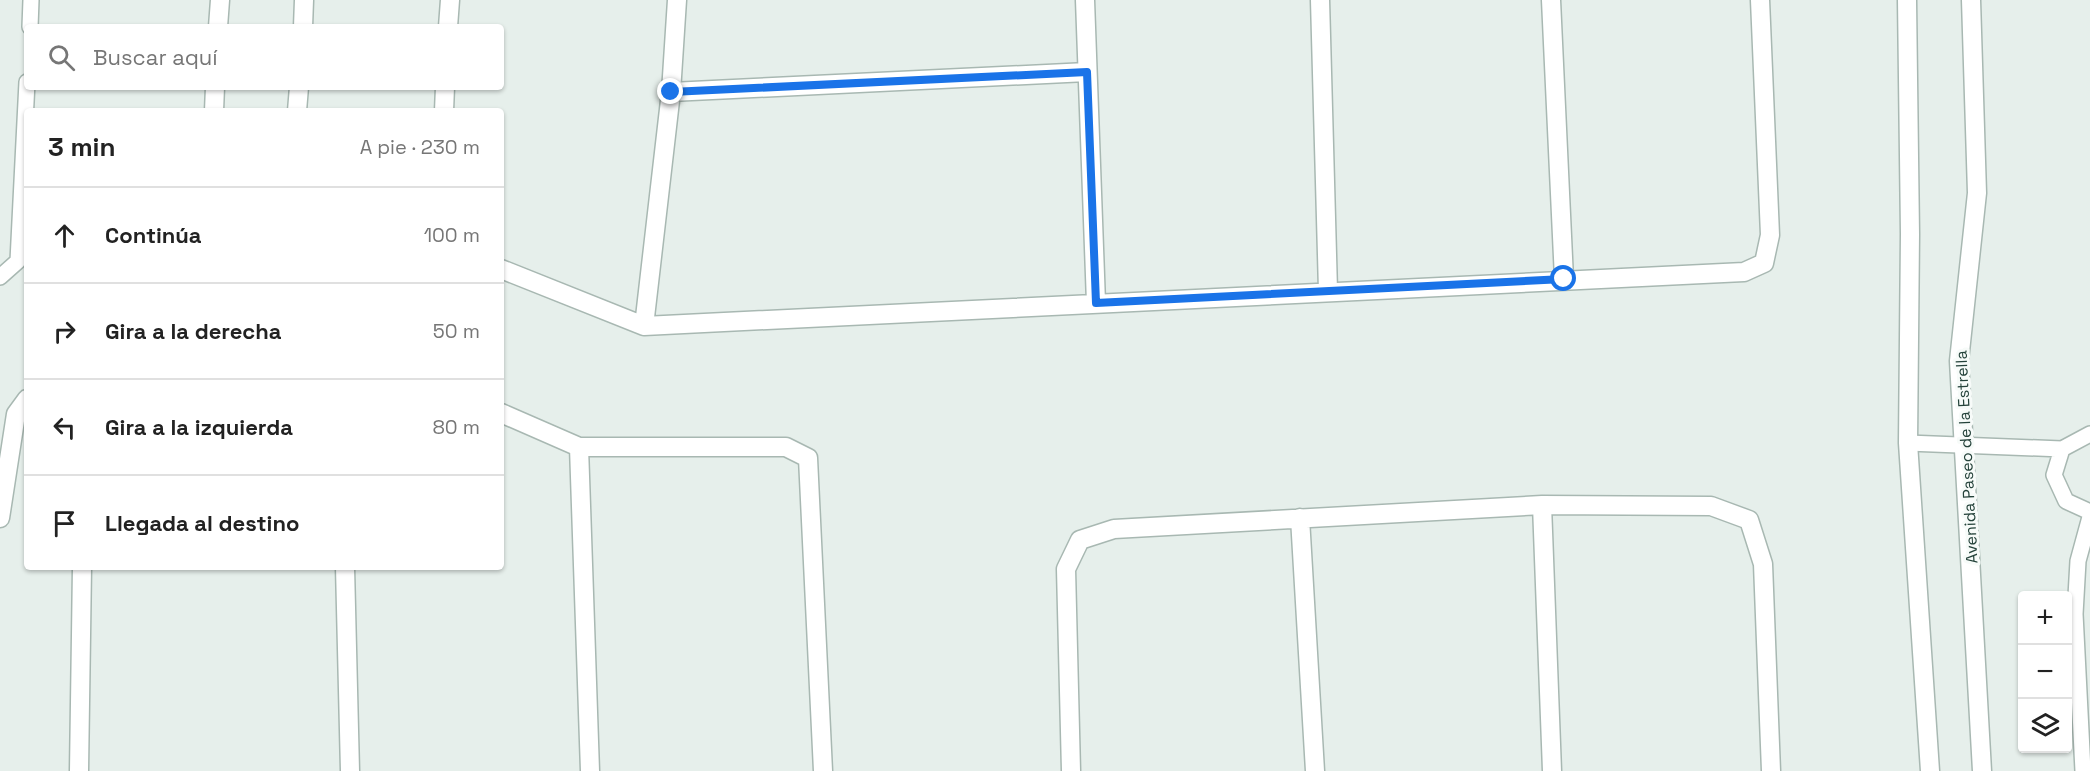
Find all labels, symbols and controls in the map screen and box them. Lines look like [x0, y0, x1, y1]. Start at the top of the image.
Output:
search box [24, 24, 504, 90]
icon: search [45, 41, 78, 74]
text: Buscar aquí [93, 43, 218, 71]
route end [657, 78, 683, 104]
text: 3 min [48, 130, 116, 164]
text: A pie · 230 m [360, 134, 480, 160]
icon: ahead [48, 219, 81, 252]
text: Continúa [105, 221, 201, 249]
text: 100 m [424, 222, 480, 248]
route start [1550, 265, 1576, 291]
icon: right [48, 315, 81, 348]
text: Gira a la derecha [105, 317, 282, 345]
text: 50 m [433, 318, 480, 344]
street label: Avenida Paseo de la Estrella [1950, 350, 1983, 564]
icon: left [48, 411, 81, 444]
text: Gira a la izquierda [105, 413, 293, 441]
text: 80 m [432, 414, 480, 440]
icon: arrive [48, 507, 81, 540]
text: Llegada al destino [105, 509, 299, 537]
map controls [2018, 591, 2072, 753]
button: + [2018, 591, 2072, 645]
button: − [2018, 645, 2072, 699]
button: layers [2018, 699, 2072, 753]

